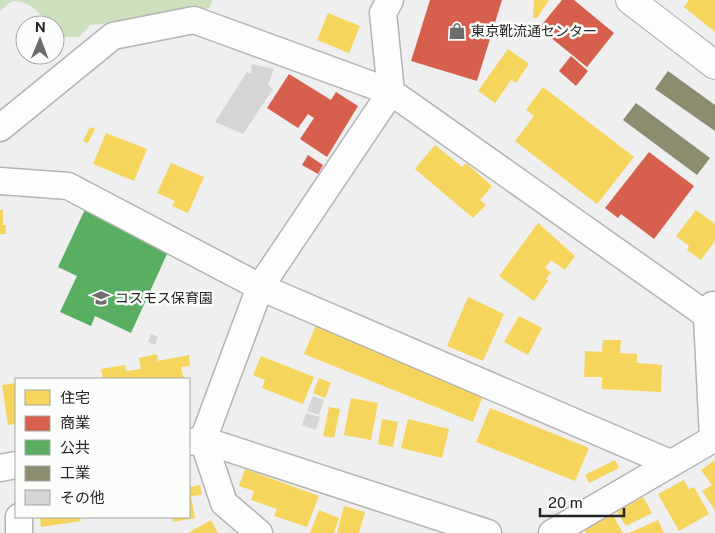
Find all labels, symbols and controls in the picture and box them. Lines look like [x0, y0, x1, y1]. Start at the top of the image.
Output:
north arrow [15, 15, 65, 65]
text: N [35, 19, 46, 35]
shop icon: 東京靴流通センター [447, 21, 467, 41]
place label: 東京靴流通センター [471, 23, 597, 39]
school or university icon: コスモス保育園 [91, 288, 111, 308]
place label: コスモス保育園 [115, 290, 213, 306]
legend [15, 378, 190, 518]
text: 住宅 [60, 389, 90, 406]
text: 商業 [60, 414, 90, 431]
text: 公共 [60, 439, 90, 456]
text: 工業 [60, 464, 90, 481]
scale bar [540, 486, 624, 518]
text: その他 [60, 489, 105, 506]
text: 20 m [548, 494, 583, 511]

